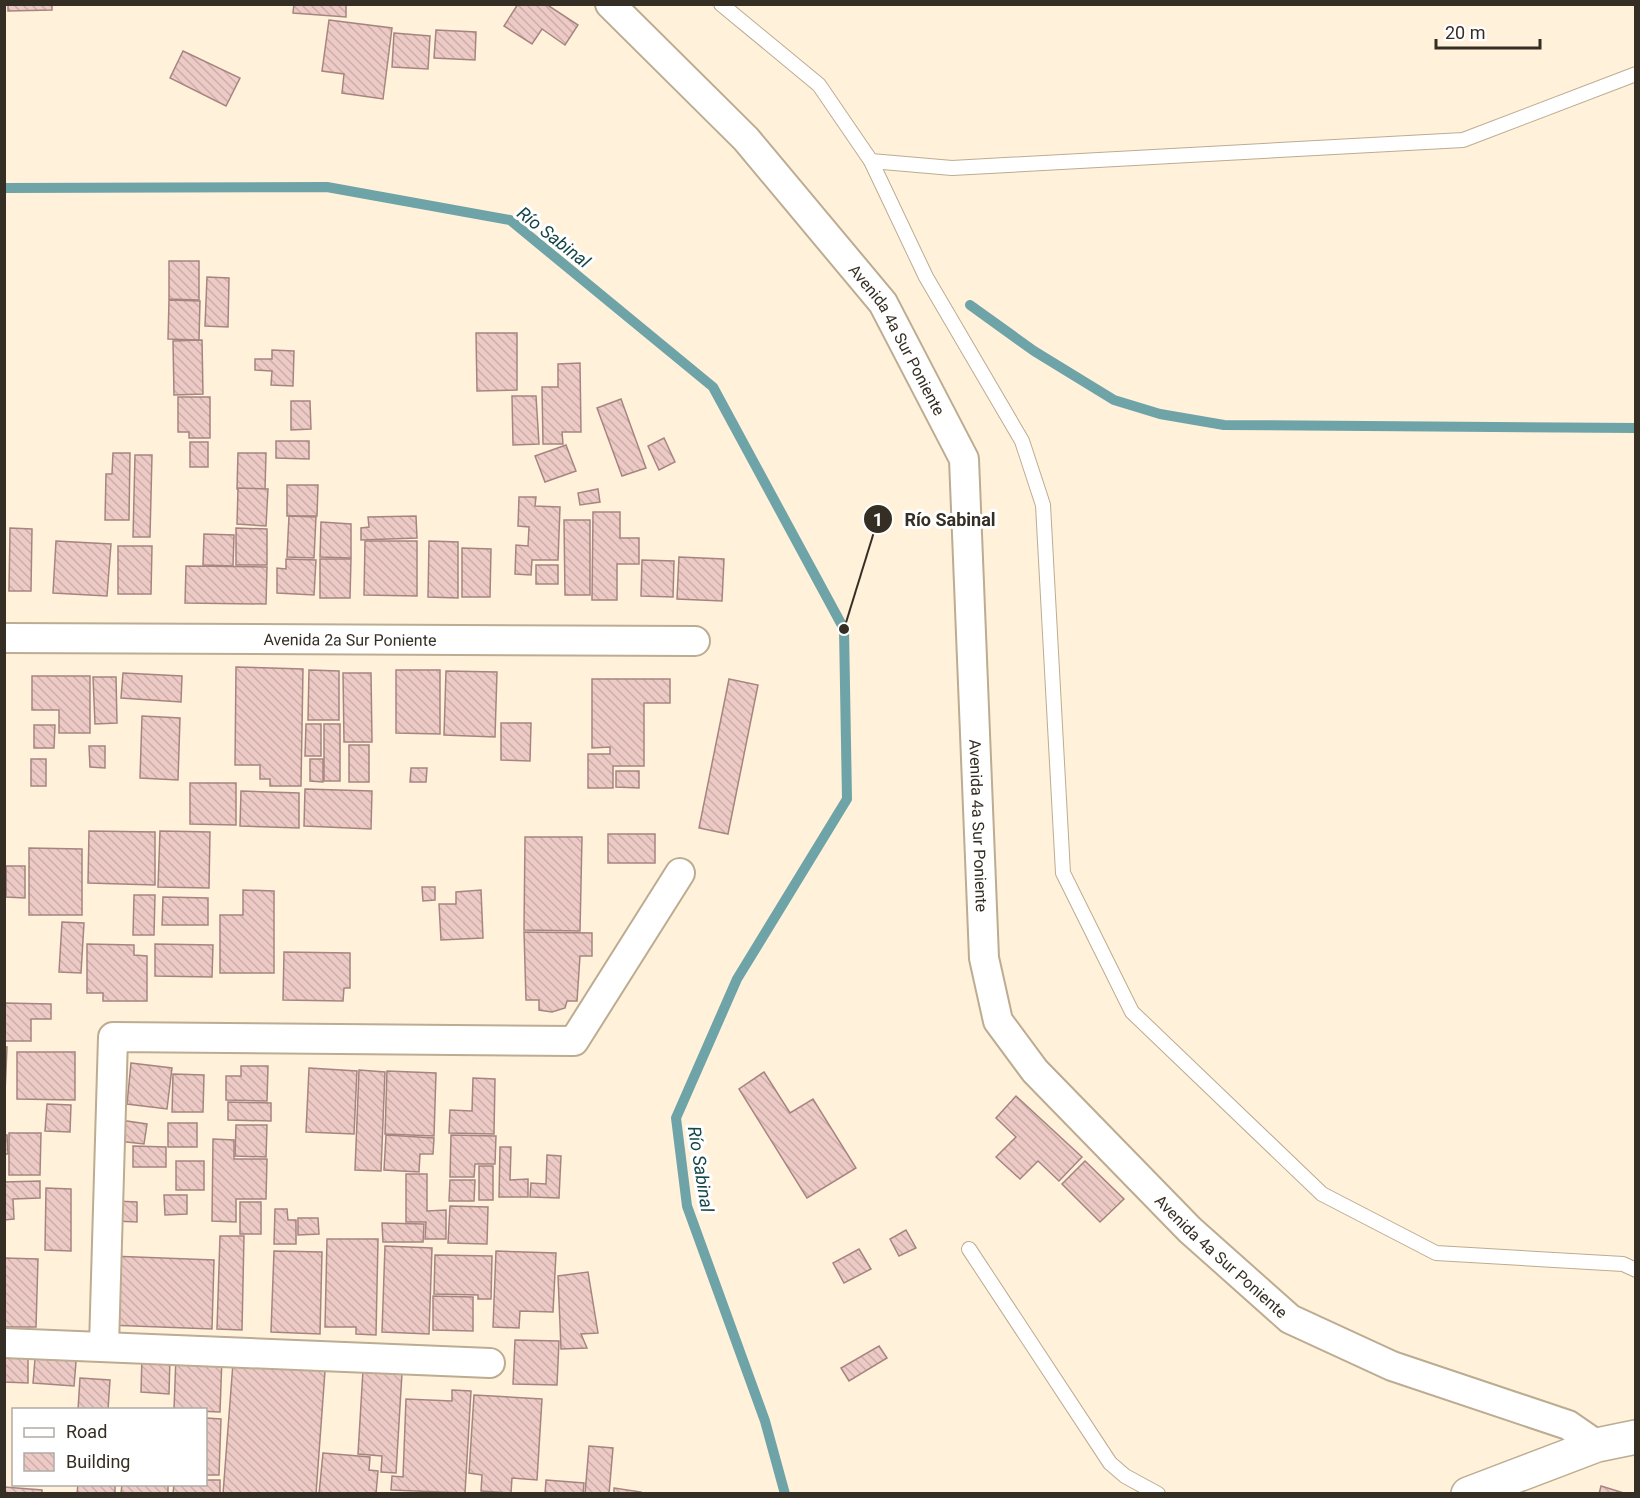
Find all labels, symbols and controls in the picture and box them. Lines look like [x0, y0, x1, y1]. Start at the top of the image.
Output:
scale bar [1436, 12, 1540, 50]
text: 20 m [1445, 22, 1485, 43]
water label: Río Sabinal [513, 202, 595, 272]
street label: Avenida 4a Sur Poniente [845, 260, 949, 418]
callout: Río Sabinal [863, 501, 1008, 537]
text: 1 [873, 509, 883, 530]
text: Río Sabinal [904, 509, 996, 530]
street label: Avenida 2a Sur Poniente [263, 630, 436, 649]
street label: Avenida 4a Sur Poniente [966, 739, 992, 912]
water label: Río Sabinal [684, 1125, 718, 1214]
street label: Avenida 4a Sur Poniente [1151, 1191, 1291, 1322]
legend [12, 1408, 207, 1486]
text: Road [66, 1421, 107, 1442]
text: Building [66, 1451, 130, 1472]

